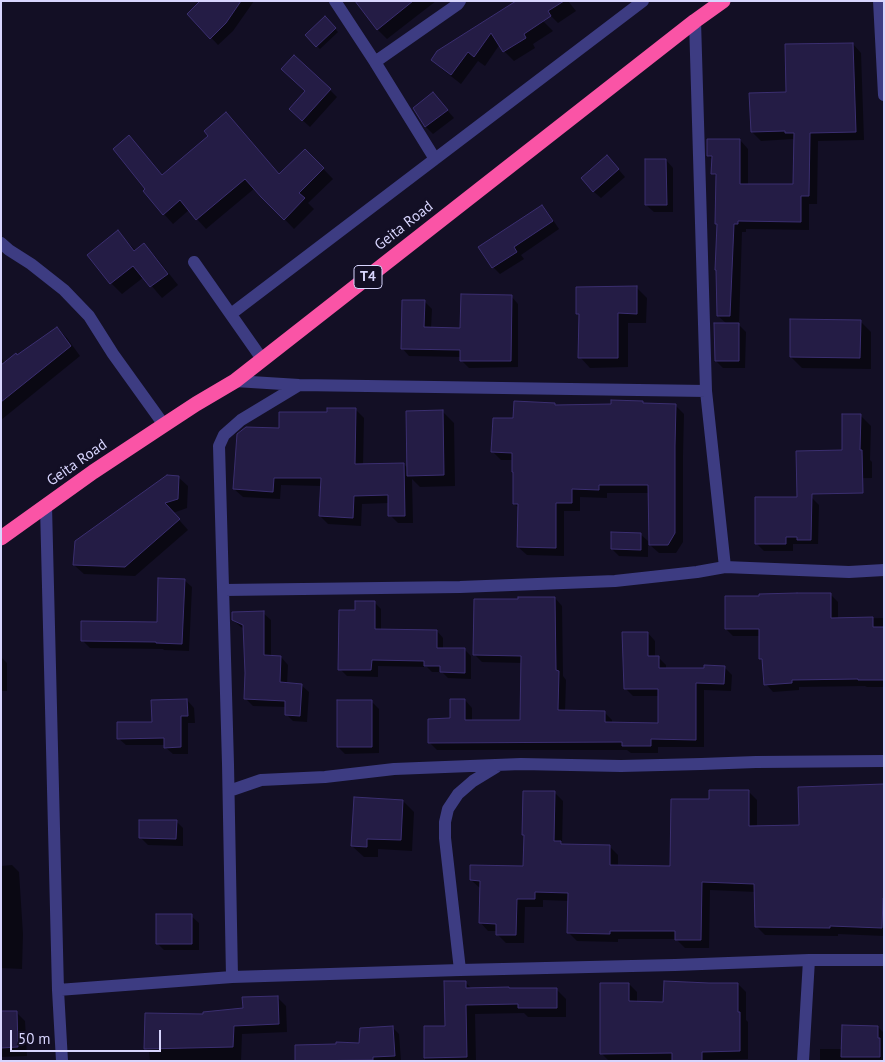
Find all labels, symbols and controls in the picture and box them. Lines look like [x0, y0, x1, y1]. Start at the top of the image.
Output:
street label: Geita Road [371, 198, 437, 254]
road number: T4 [354, 266, 382, 288]
street label: Geita Road [44, 436, 110, 490]
scale bar [12, 1020, 164, 1052]
text: 50 m [18, 1029, 51, 1048]

